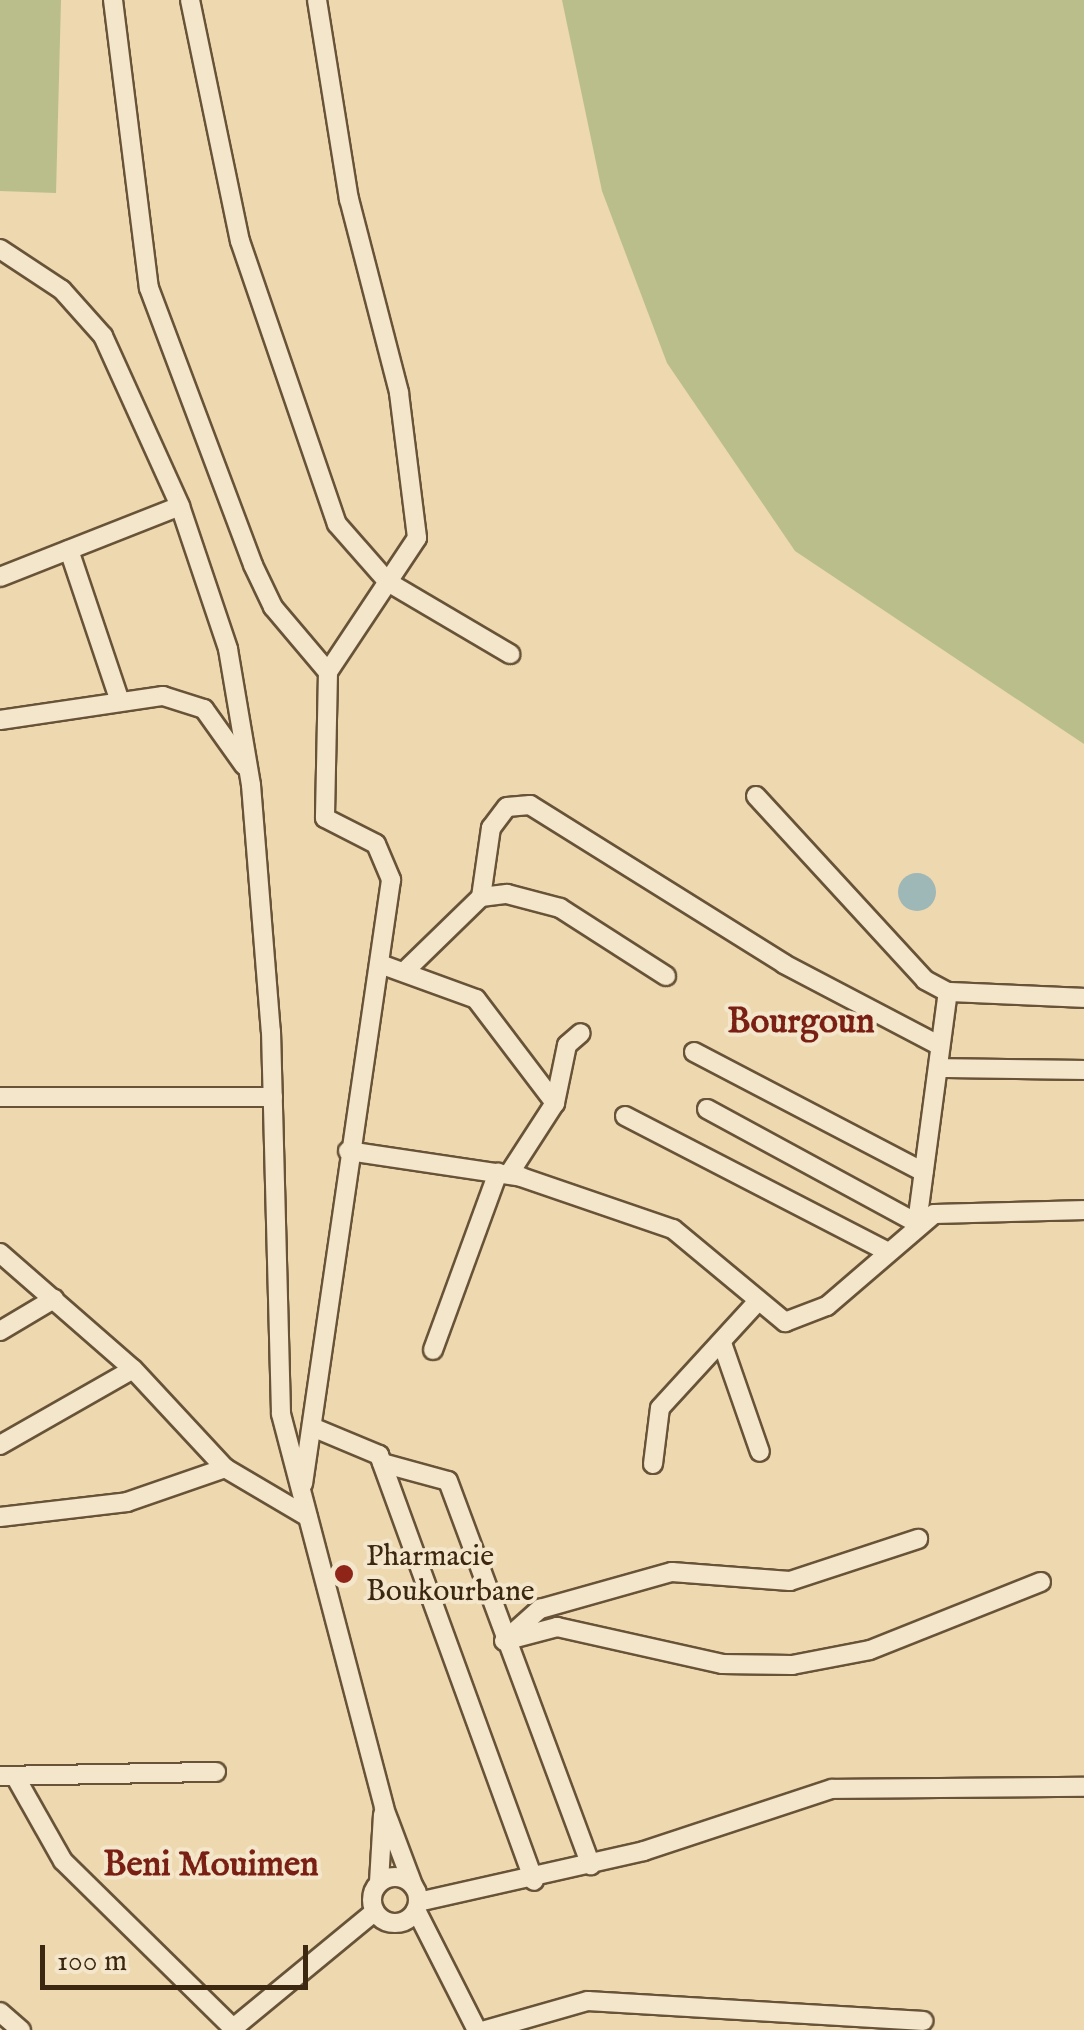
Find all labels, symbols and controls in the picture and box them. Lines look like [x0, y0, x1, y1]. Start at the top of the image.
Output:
district label: Bourgoun [727, 1002, 875, 1044]
place label: Pharmacie Boukourbane [366, 1539, 535, 1610]
marker: Pharmacie Boukourbane [331, 1561, 357, 1587]
district label: Beni Mouimen [103, 1845, 319, 1887]
scale bar [45, 1925, 312, 1987]
text: 100 m [57, 1943, 127, 1981]

